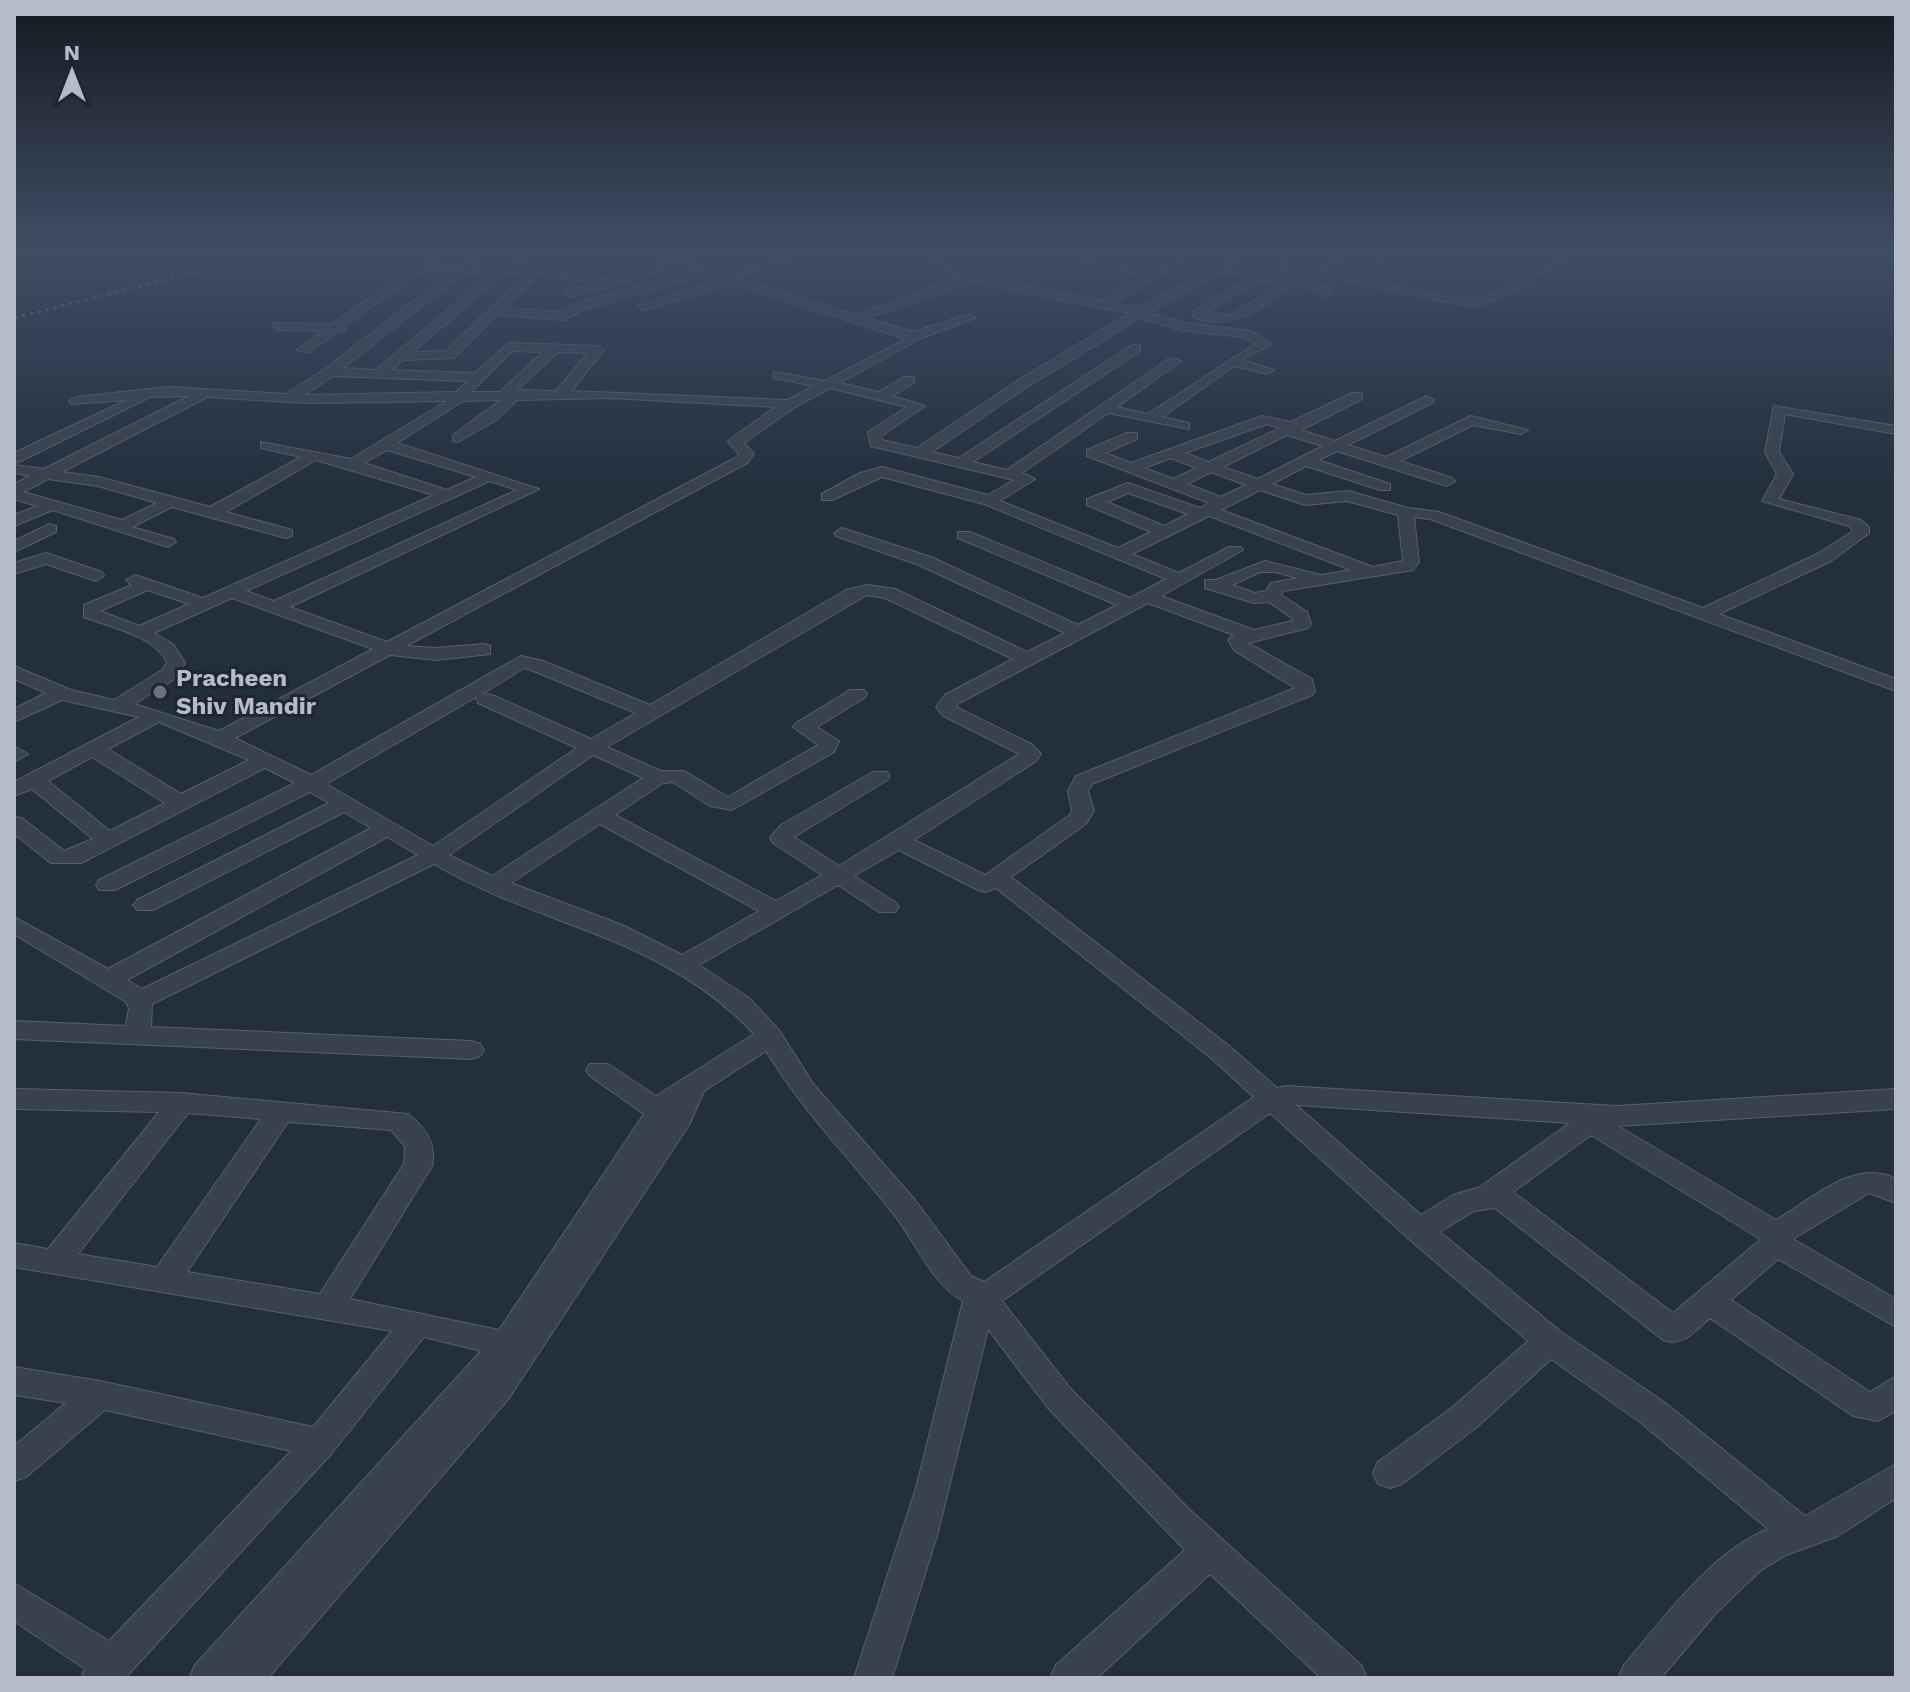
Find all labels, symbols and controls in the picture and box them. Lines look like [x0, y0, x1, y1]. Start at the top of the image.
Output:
north arrow [32, 32, 112, 112]
text: N [64, 40, 80, 65]
place label: Pracheen Shiv Mandir [176, 664, 317, 720]
marker: Pracheen Shiv Mandir [151, 683, 169, 701]

